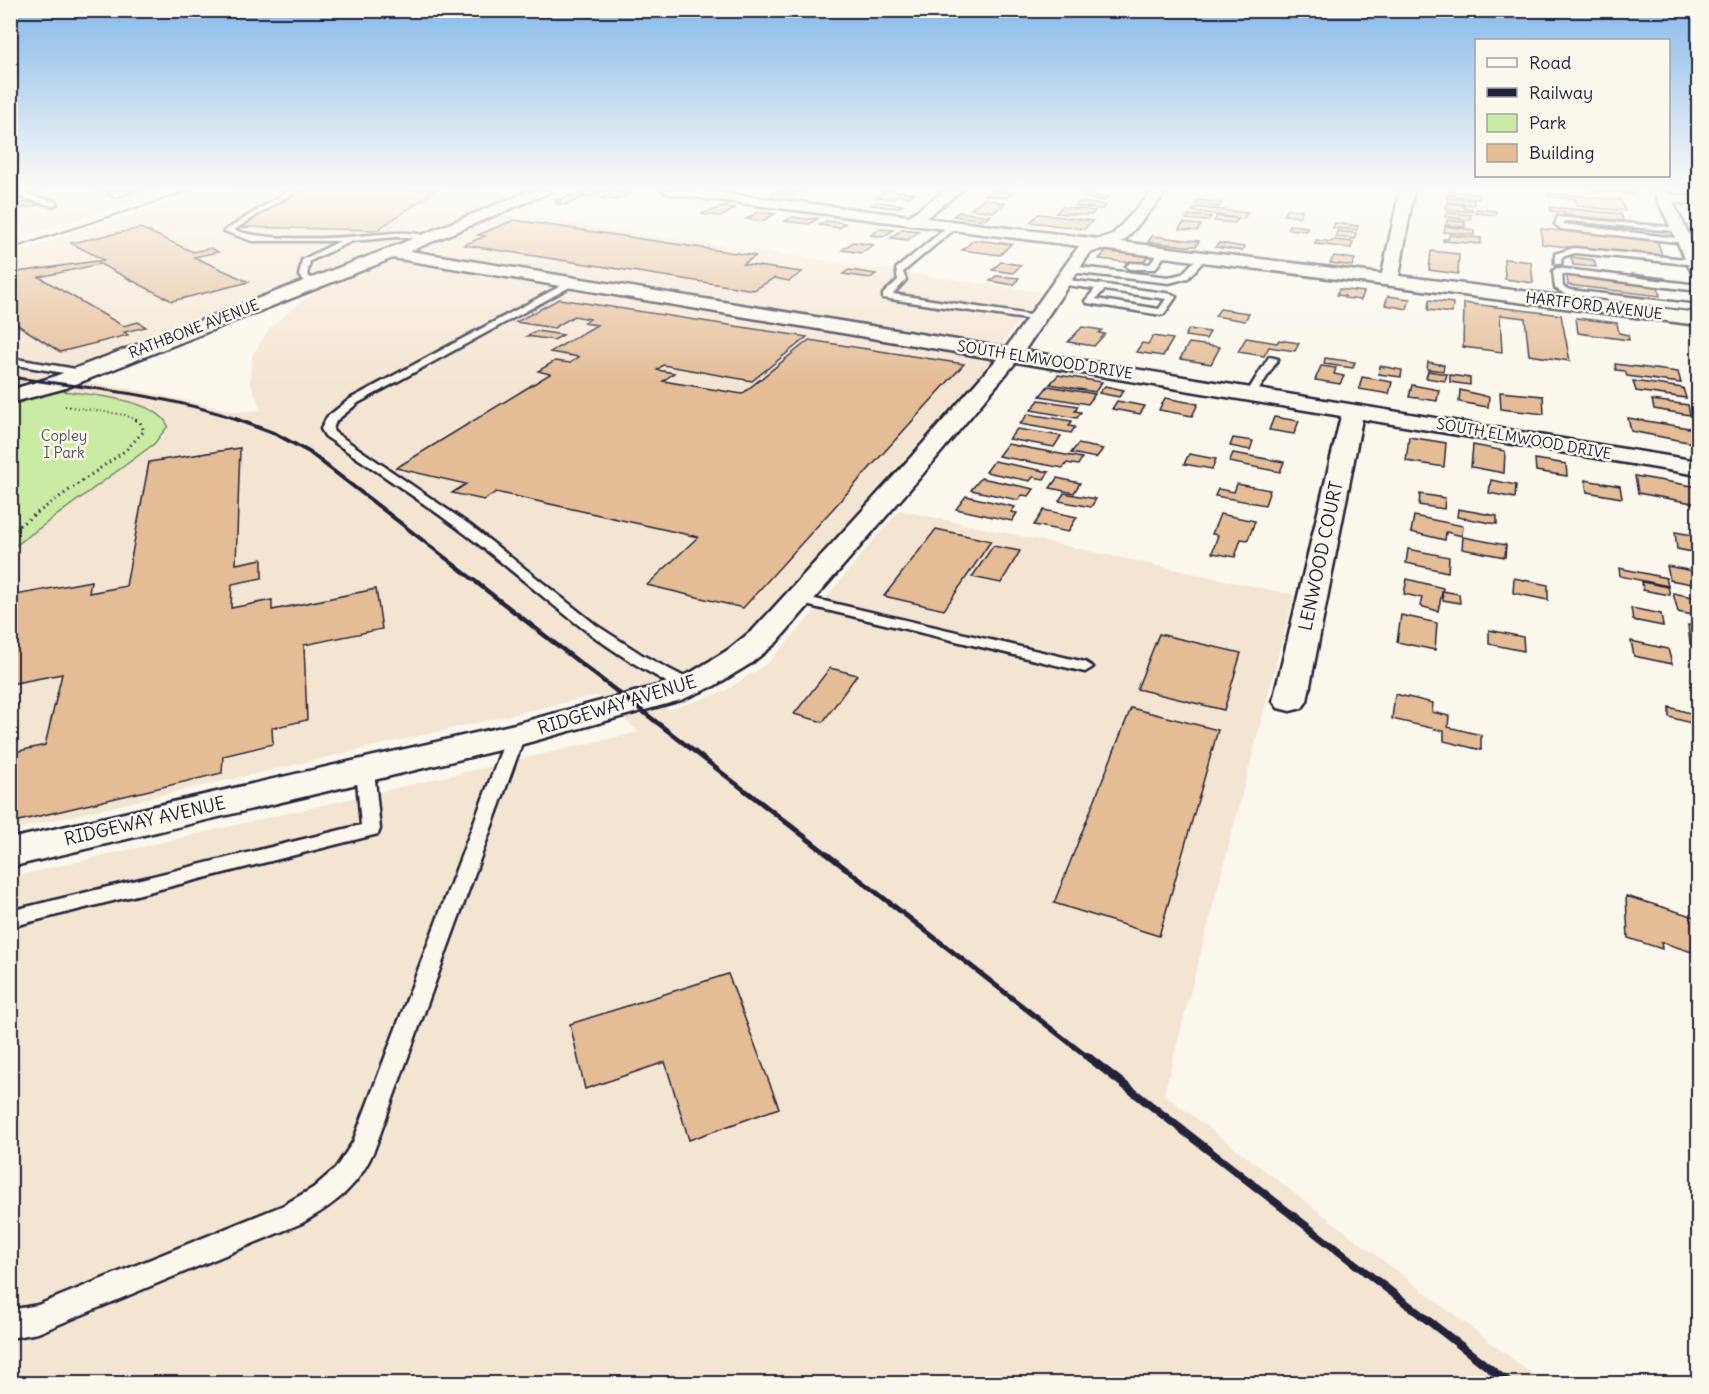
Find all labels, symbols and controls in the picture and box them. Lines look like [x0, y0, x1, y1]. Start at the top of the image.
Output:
legend [1475, 39, 1670, 177]
text: Road [1529, 51, 1572, 74]
text: Railway [1529, 81, 1593, 104]
text: Park [1529, 111, 1566, 134]
text: Building [1529, 141, 1594, 164]
street label: HARTFORD AVENUE [1524, 288, 1664, 323]
street label: RATHBONE AVENUE [126, 295, 262, 362]
street label: SOUTH ELMWOOD DRIVE [956, 336, 1134, 383]
street label: SOUTH ELMWOOD DRIVE [1435, 414, 1613, 463]
park label: Copley I Park [41, 426, 87, 462]
street label: LENWOOD COURT [1293, 479, 1348, 633]
street label: RIDGEWAY AVENUE [535, 669, 699, 740]
street label: RIDGEWAY AVENUE [62, 791, 228, 850]

